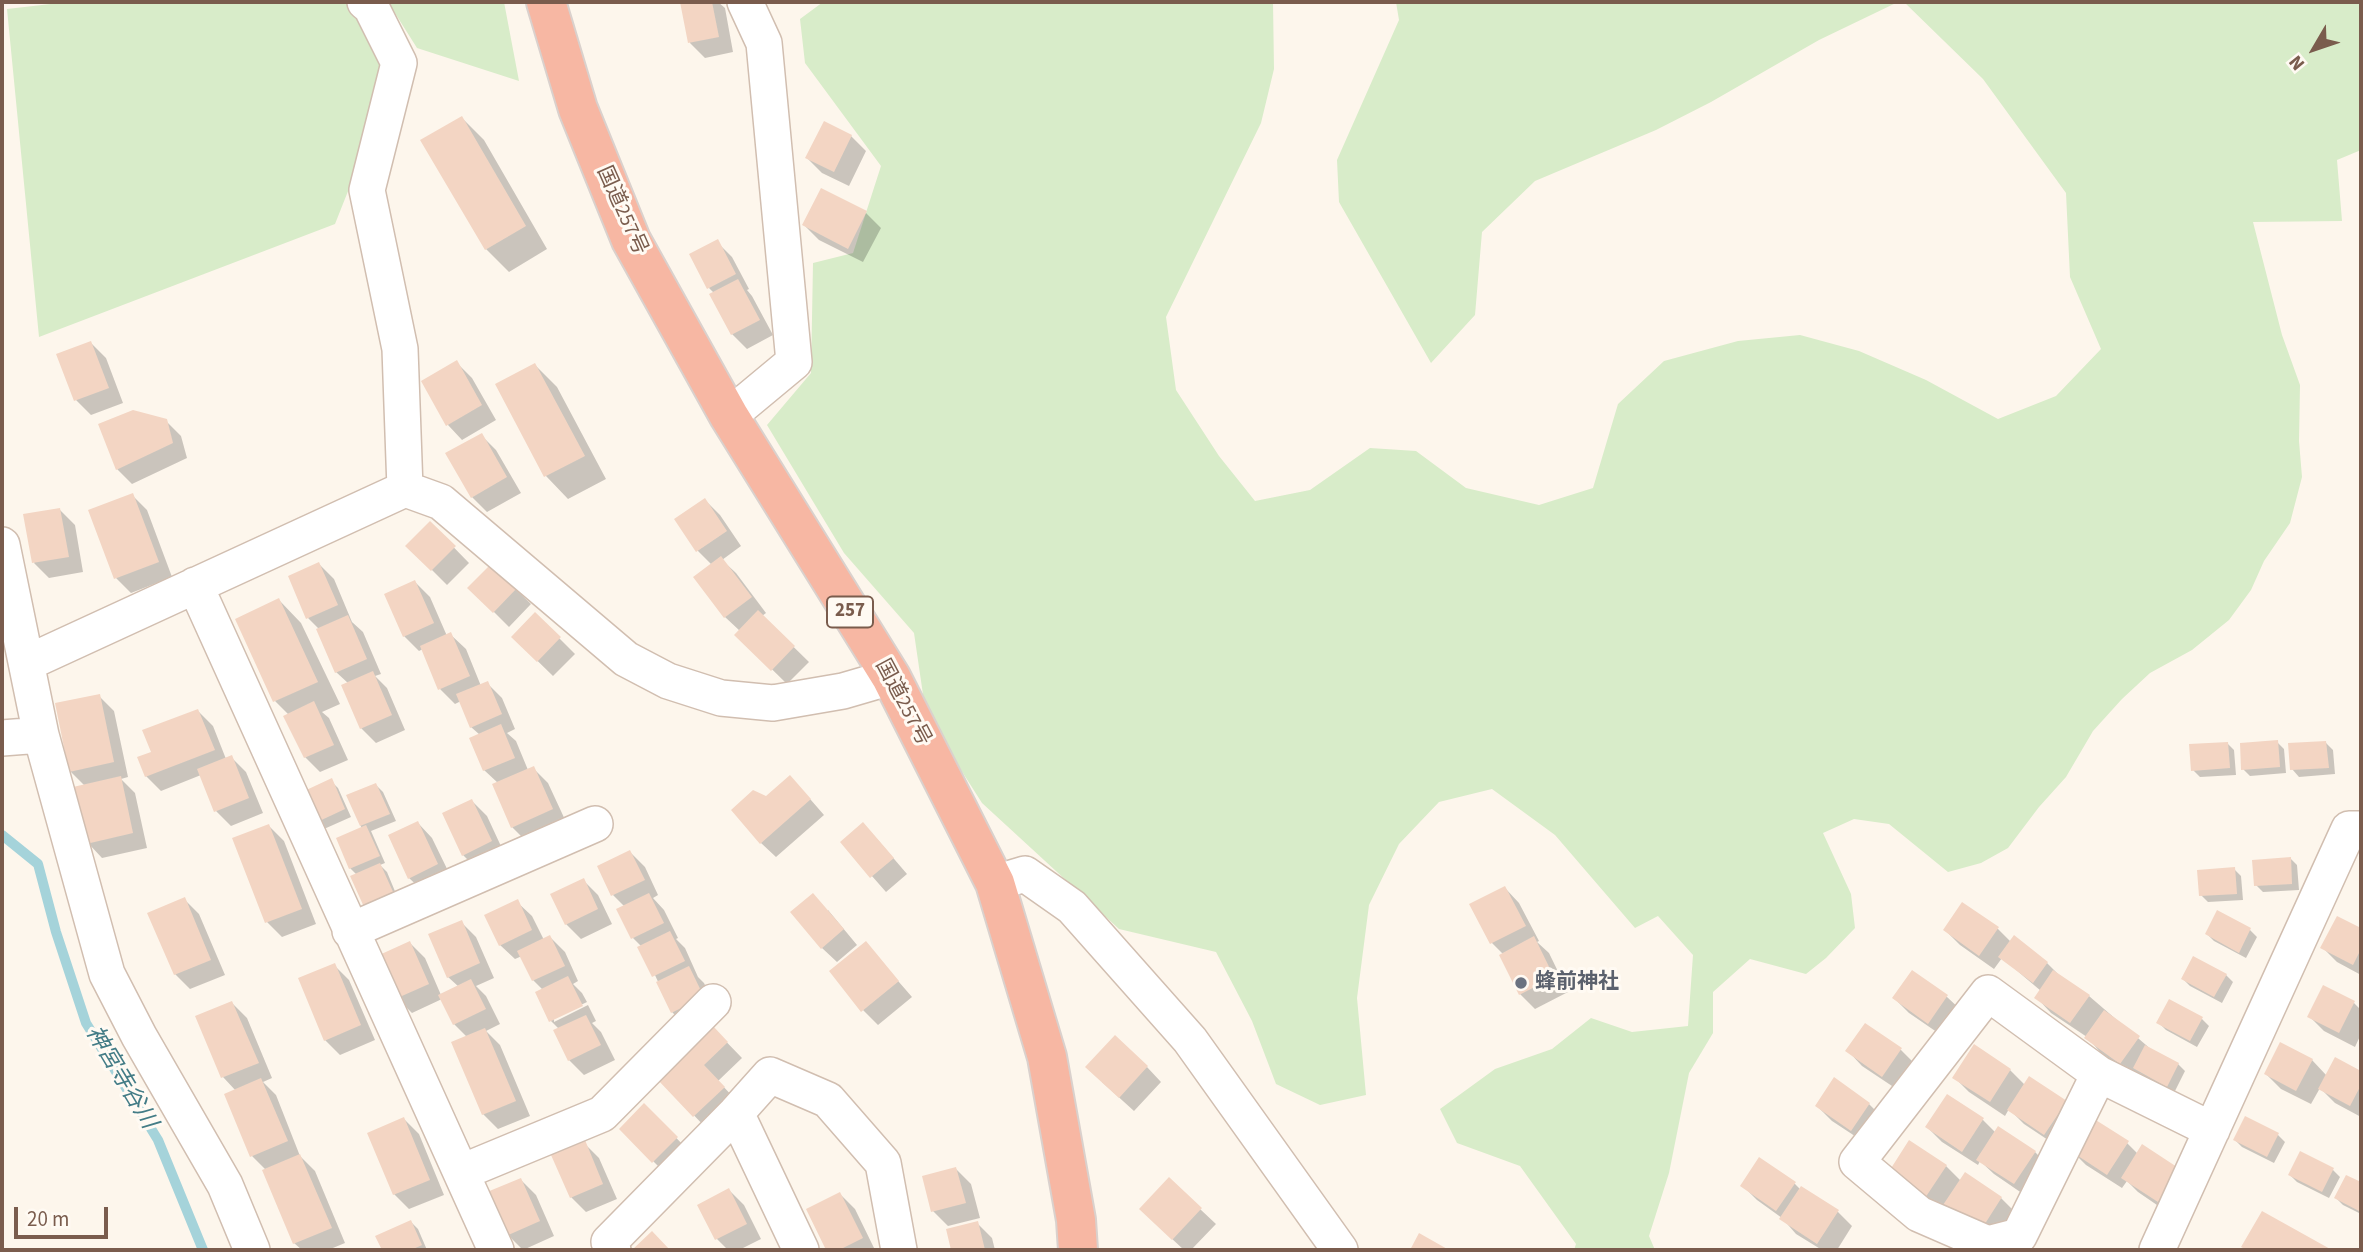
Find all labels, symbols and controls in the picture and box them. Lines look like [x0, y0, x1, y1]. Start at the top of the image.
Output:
north arrow [2279, 14, 2349, 84]
text: N [2283, 49, 2312, 76]
street label: 国道257号 [590, 163, 652, 259]
road number: 257 [827, 596, 873, 628]
street label: 国道257号 [869, 655, 935, 751]
place label: 蜂前神社 [1535, 970, 1619, 996]
marker: 蜂前神社 [1513, 975, 1529, 991]
water label: 神宮寺谷川 [79, 1022, 161, 1134]
scale bar [18, 1192, 112, 1236]
text: 20 m [27, 1204, 69, 1234]

